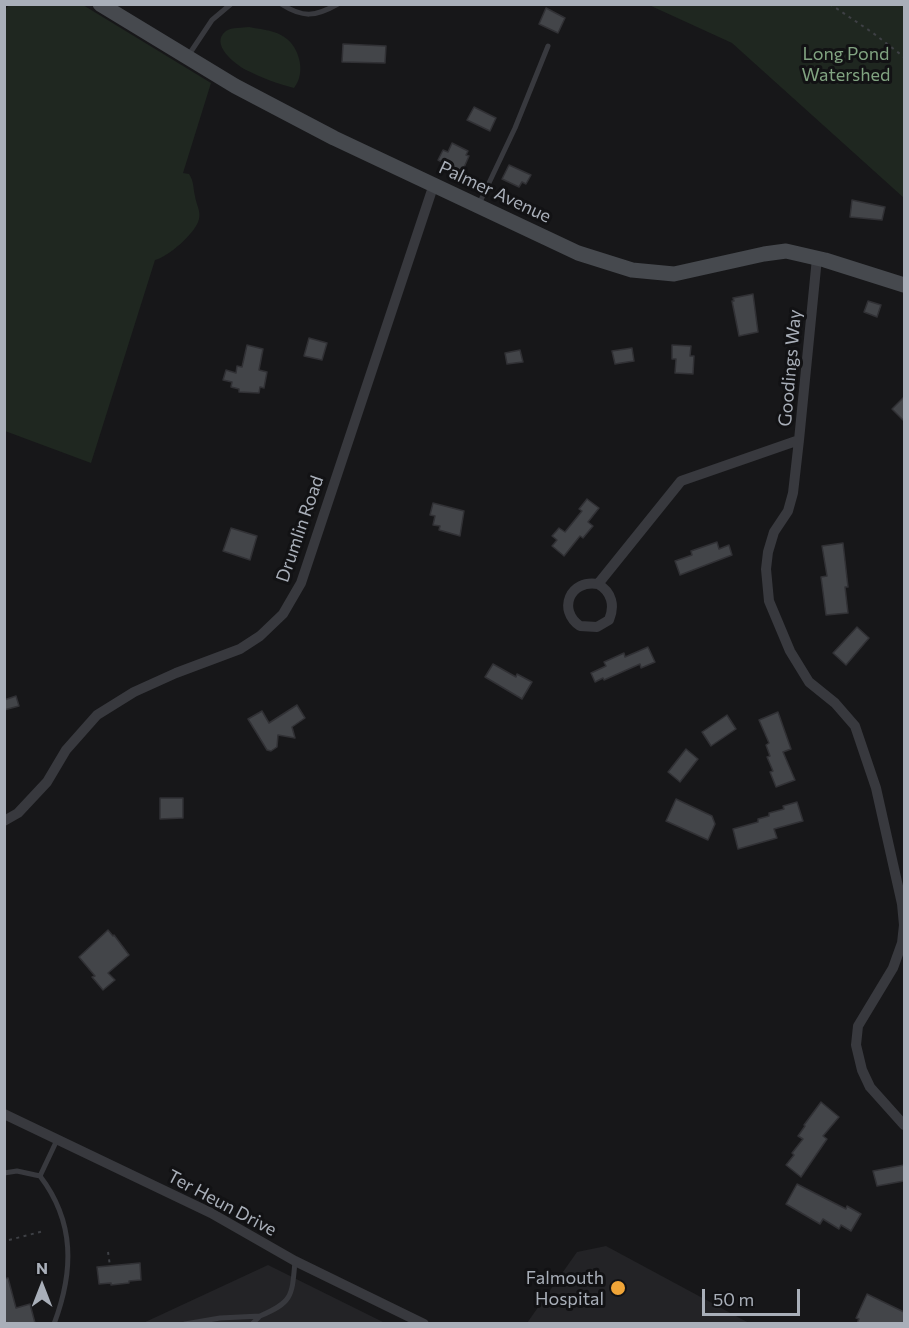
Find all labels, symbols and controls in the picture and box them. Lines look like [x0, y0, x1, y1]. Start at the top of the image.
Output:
park label: Long Pond Watershed [802, 43, 890, 86]
street label: Palmer Avenue [436, 157, 554, 227]
street label: Goodings Way [774, 309, 806, 427]
street label: Drumlin Road [272, 473, 328, 585]
street label: Ter Heun Drive [164, 1165, 280, 1241]
north arrow [12, 1256, 72, 1316]
text: N [36, 1258, 48, 1277]
place label: Falmouth Hospital [526, 1267, 604, 1310]
scale bar [705, 1277, 802, 1315]
marker: Falmouth Hospital [609, 1279, 627, 1297]
text: 50 m [713, 1288, 754, 1310]

